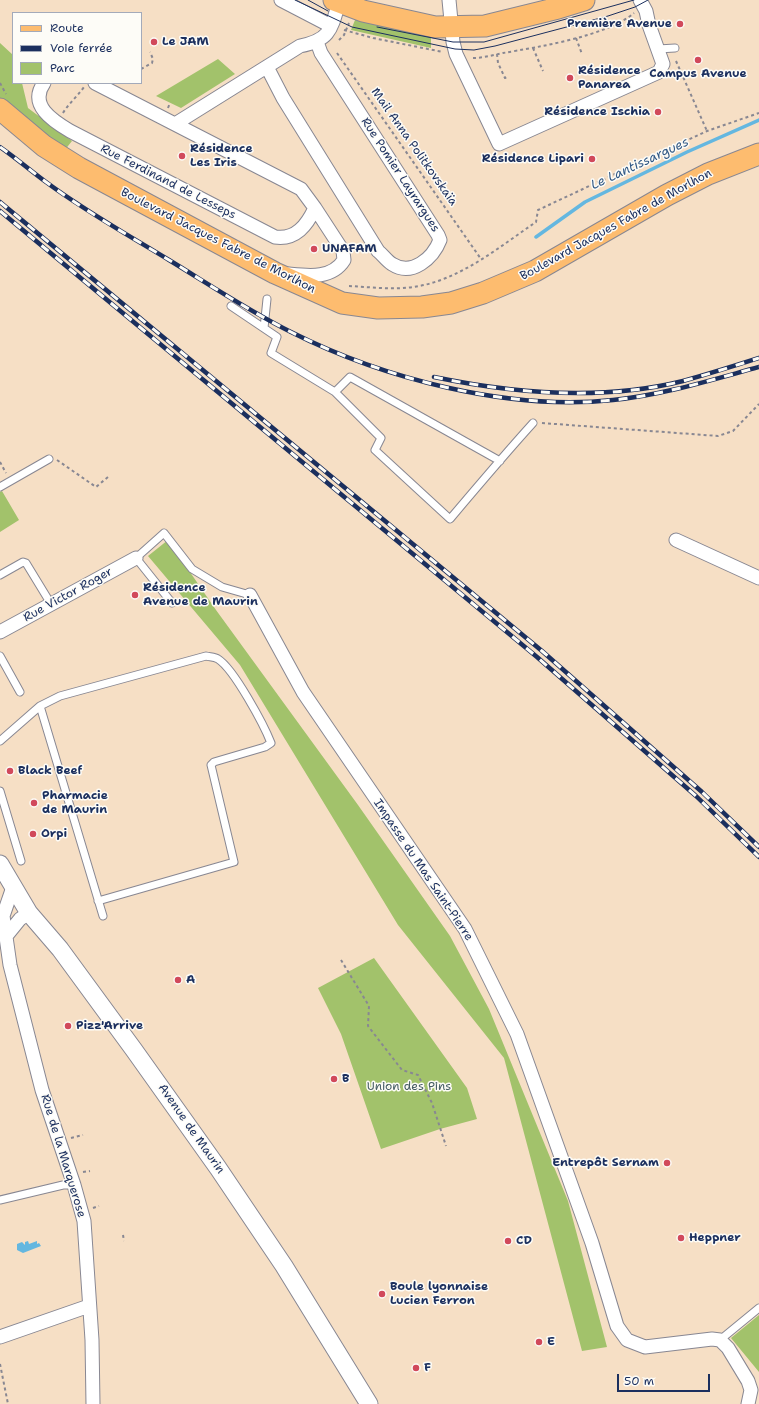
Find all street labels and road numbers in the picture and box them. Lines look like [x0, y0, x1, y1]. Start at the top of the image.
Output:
street label: Mail Anna Politkovskaïa [368, 85, 460, 209]
street label: Rue Pomier Layrargues [358, 115, 442, 235]
street label: Rue Ferdinand de Lesseps [98, 141, 238, 223]
street label: Boulevard Jacques Fabre de Morlhon [518, 166, 714, 284]
street label: Boulevard Jacques Fabre de Morlhon [118, 185, 318, 297]
street label: Rue Victor Roger [21, 565, 115, 625]
street label: Impasse du Mas Saint-Pierre [370, 796, 476, 944]
street label: Avenue de Maurin [155, 1081, 227, 1177]
street label: Rue de la Marquerose [37, 1093, 89, 1219]

